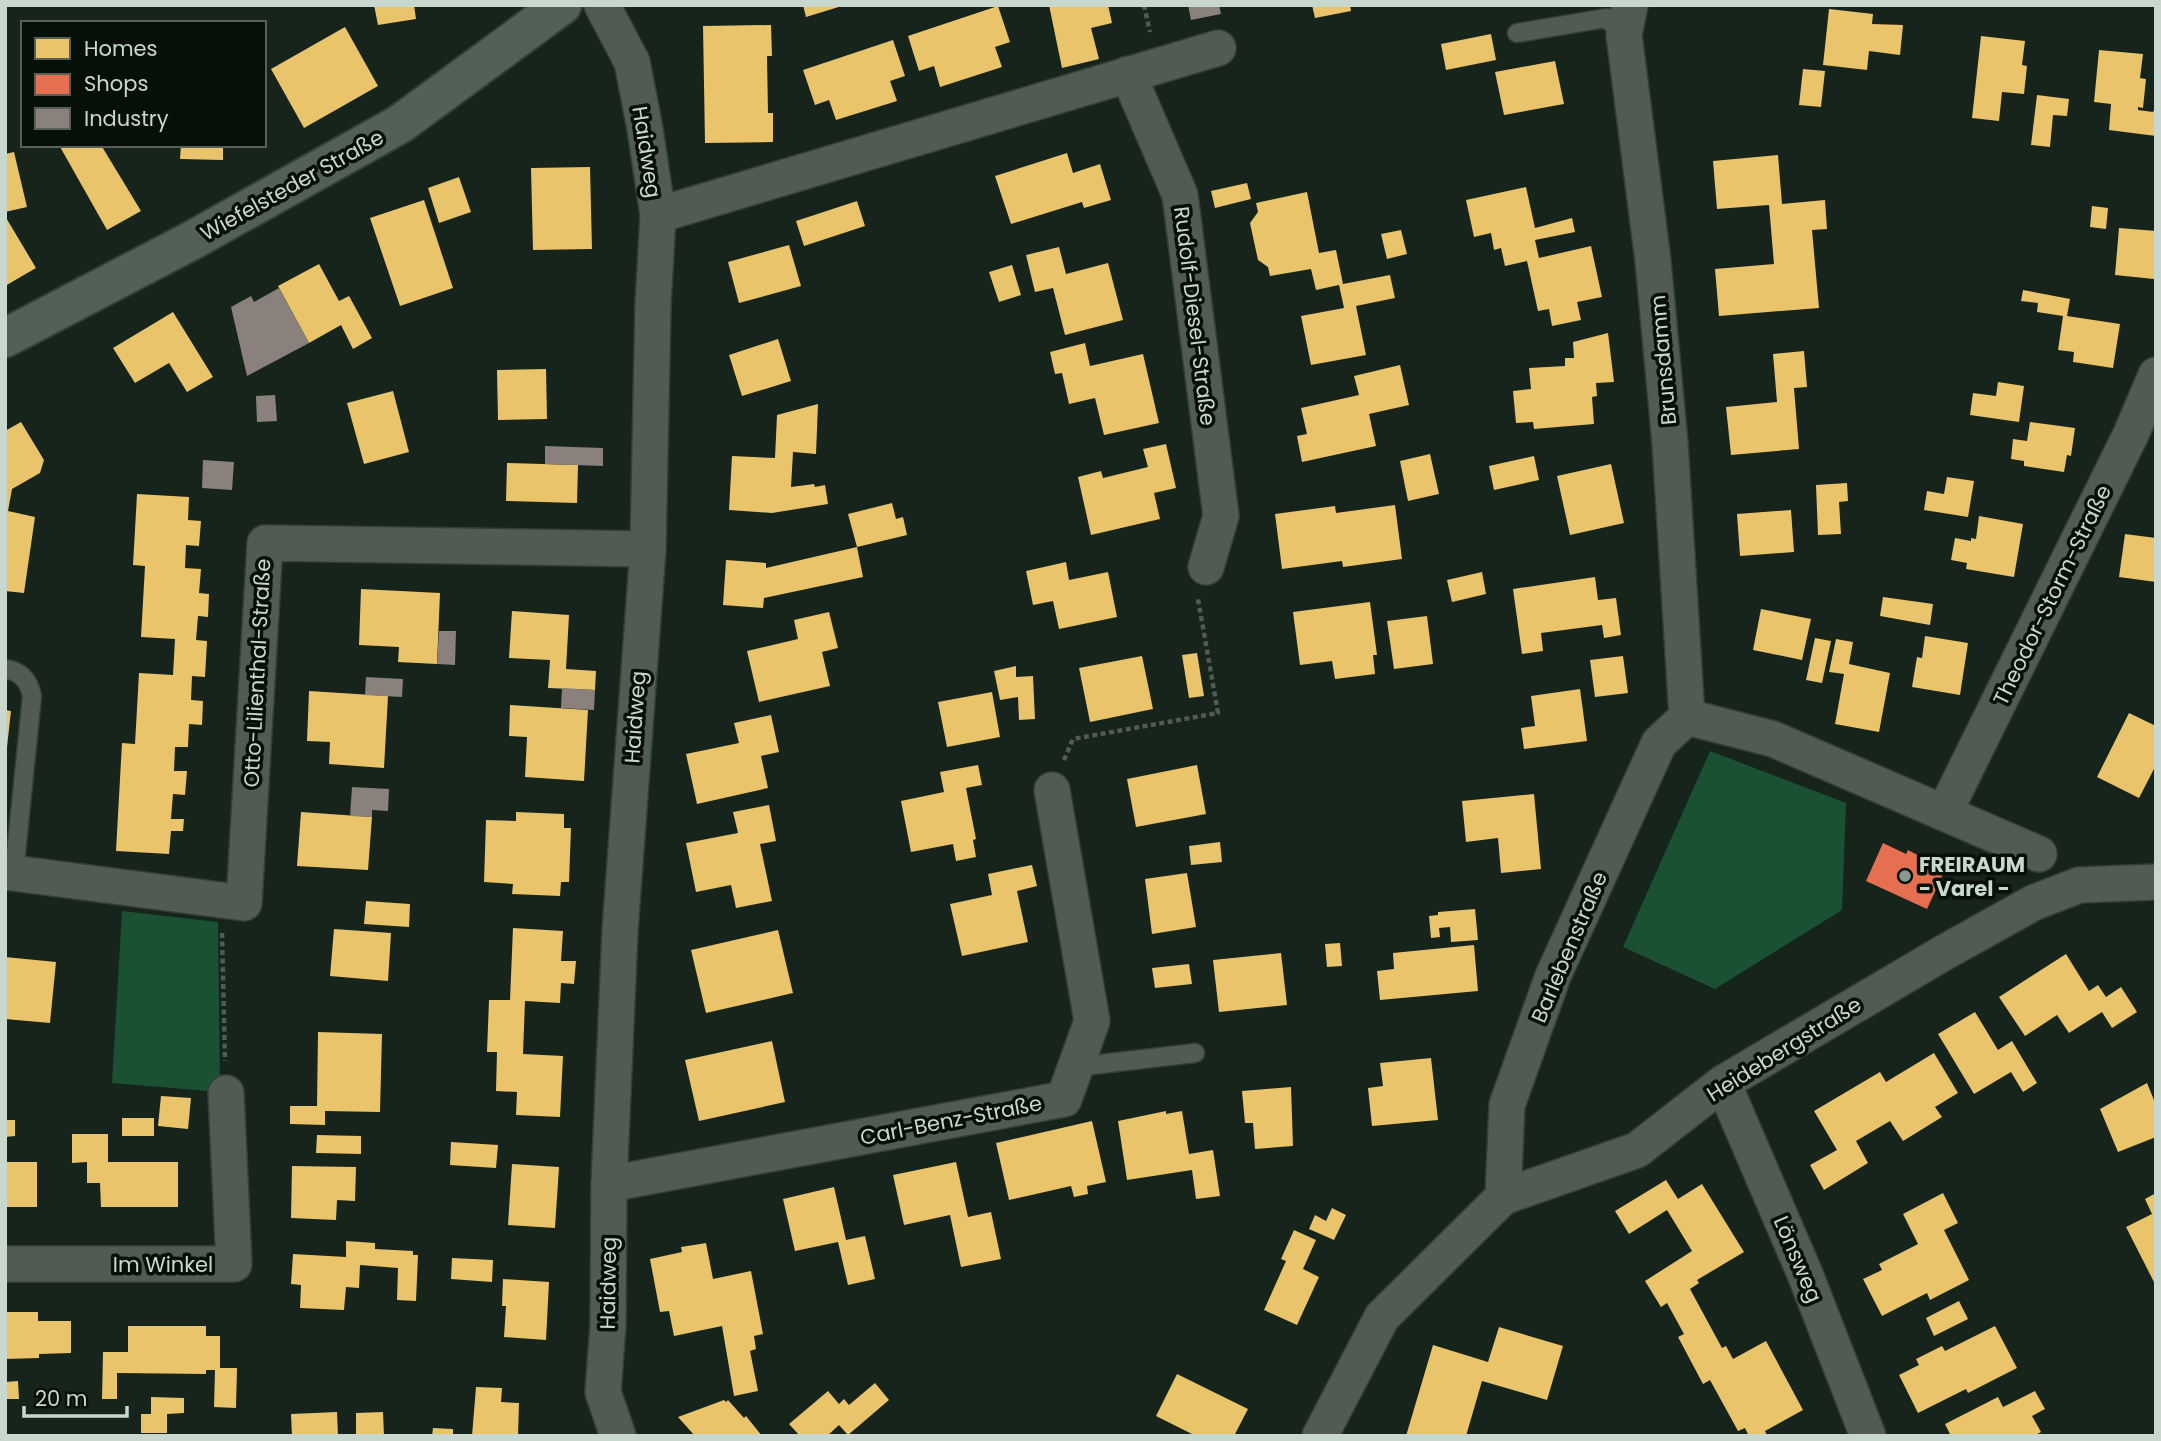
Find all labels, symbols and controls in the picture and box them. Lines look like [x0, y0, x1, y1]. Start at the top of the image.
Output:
legend [21, 21, 266, 147]
text: Homes [84, 34, 158, 63]
text: Shops [84, 69, 148, 98]
text: Industry [84, 104, 169, 133]
street label: Haidweg [625, 104, 669, 200]
street label: Wiefelsteder Straße [195, 123, 389, 247]
street label: Rudolf-Diesel-Straße [1167, 205, 1223, 427]
street label: Brunsdamm [1643, 294, 1683, 426]
street label: Theodor-Storm-Straße [1986, 480, 2118, 710]
street label: Otto-Lilienthal-Straße [237, 558, 277, 788]
street label: Haidweg [617, 670, 653, 764]
place label: FREIRAUM - Varel - [1919, 850, 2025, 903]
street label: Barlebenstraße [1524, 867, 1614, 1027]
marker: FREIRAUM - Varel - [1897, 868, 1913, 884]
street label: Heidebergstraße [1701, 990, 1867, 1108]
street label: Carl-Benz-Straße [858, 1088, 1044, 1152]
street label: Lönsweg [1767, 1211, 1829, 1307]
street label: Haidweg [593, 1236, 623, 1330]
street label: Im Winkel [113, 1250, 213, 1279]
scale bar [24, 1374, 128, 1418]
text: 20 m [35, 1384, 88, 1413]

